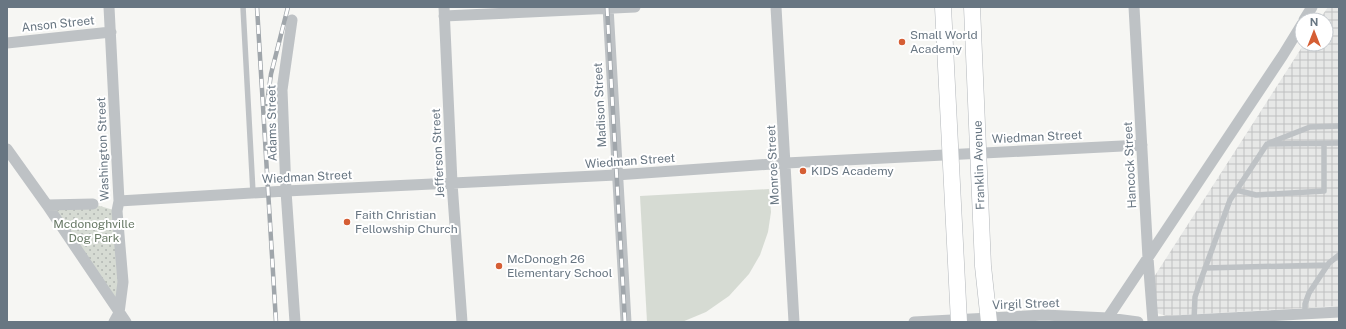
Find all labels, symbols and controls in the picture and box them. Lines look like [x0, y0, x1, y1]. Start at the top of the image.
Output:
north arrow [1294, 12, 1334, 52]
street label: Anson Street [21, 13, 95, 35]
text: N [1310, 16, 1318, 28]
place label: Small World Academy [910, 28, 978, 56]
marker: Small World Academy [897, 37, 907, 47]
street label: Madison Street [591, 62, 609, 148]
street label: Adams Street [264, 84, 280, 161]
street label: Washington Street [94, 96, 112, 201]
street label: Jefferson Street [429, 108, 447, 198]
street label: Franklin Avenue [970, 120, 988, 210]
street label: Hancock Street [1121, 121, 1139, 209]
street label: Monroe Street [764, 124, 782, 205]
street label: Wiedman Street [992, 128, 1083, 146]
street label: Wiedman Street [584, 151, 676, 171]
place label: KIDS Academy [811, 164, 894, 178]
marker: KIDS Academy [798, 166, 808, 176]
street label: Wiedman Street [262, 168, 353, 186]
place label: Faith Christian Fellowship Church [355, 208, 458, 236]
park label: Mcdonoghville Dog Park [53, 217, 135, 245]
marker: Faith Christian Fellowship Church [342, 217, 352, 227]
place label: McDonogh 26 Elementary School [507, 252, 613, 280]
marker: McDonogh 26 Elementary School [494, 261, 504, 271]
street label: Virgil Street [992, 296, 1060, 312]

